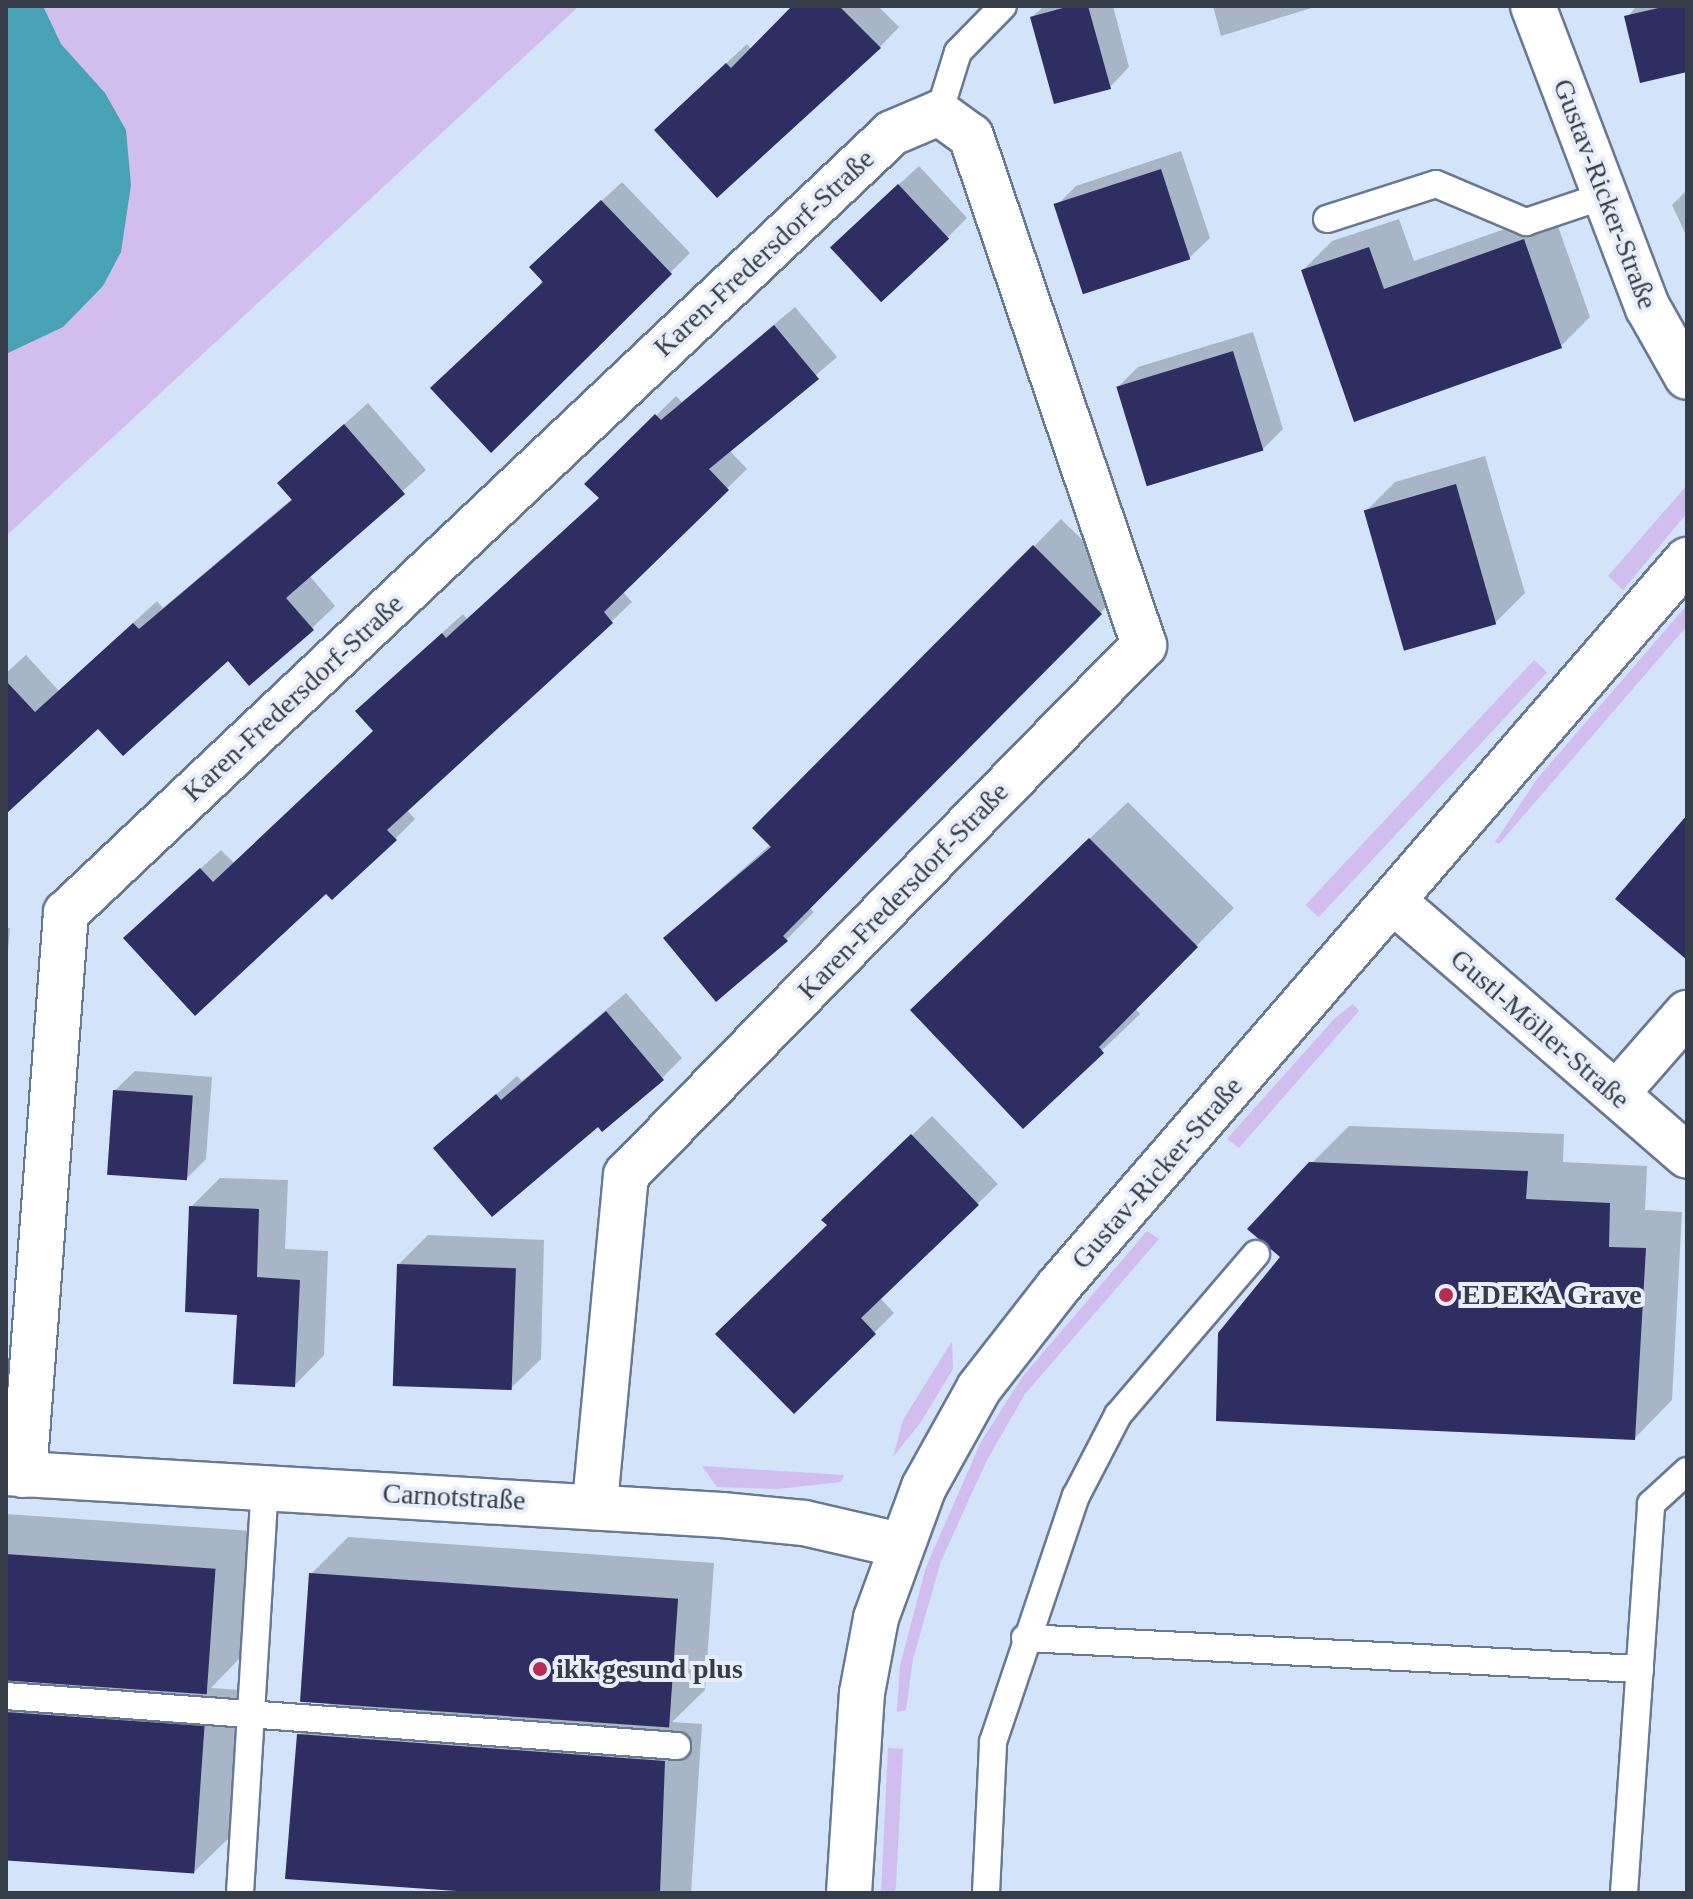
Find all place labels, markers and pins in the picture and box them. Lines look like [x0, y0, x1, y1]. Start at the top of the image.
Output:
place label: EDEKA Grave [1462, 1278, 1643, 1312]
marker: EDEKA Grave [1437, 1286, 1455, 1304]
place label: ikk gesund plus [556, 1652, 743, 1686]
marker: ikk gesund plus [531, 1660, 549, 1678]

